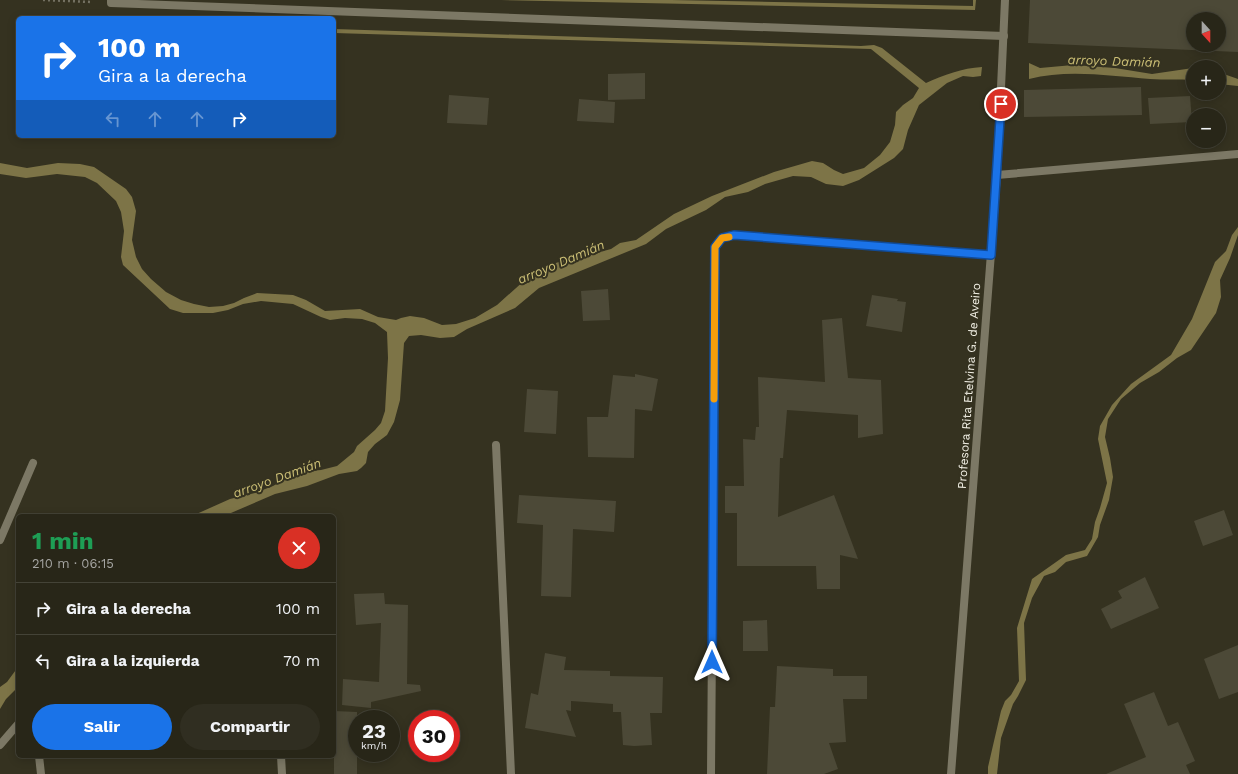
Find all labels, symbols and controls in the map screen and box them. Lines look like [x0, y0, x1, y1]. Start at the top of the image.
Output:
north arrow [1186, 12, 1226, 52]
map controls [1186, 12, 1226, 148]
text: 100 m [98, 31, 181, 64]
icon: right [32, 32, 84, 84]
water label: arroyo Damián [1067, 52, 1161, 70]
button: + [1186, 60, 1226, 100]
text: Gira a la derecha [98, 65, 247, 86]
pin [984, 87, 1018, 121]
icon: arrive [990, 93, 1012, 115]
icon: left [102, 108, 124, 130]
icon: ahead [144, 108, 166, 130]
icon: ahead [186, 108, 208, 130]
icon: right [228, 108, 250, 130]
button: − [1186, 108, 1226, 148]
water label: arroyo Damián [515, 237, 607, 287]
street label: Profesora Rita Etelvina G. de Aveiro [955, 283, 983, 489]
water label: arroyo Damián [231, 455, 323, 501]
text: 1 min [32, 527, 94, 555]
button: close [278, 527, 320, 569]
text: 210 m · 06:15 [32, 556, 114, 571]
icon: right [32, 598, 54, 620]
text: Gira a la derecha [66, 600, 191, 618]
text: 100 m [276, 600, 320, 618]
position arrow [691, 641, 733, 683]
icon: left [32, 650, 54, 672]
text: Gira a la izquierda [66, 652, 199, 670]
text: 70 m [283, 652, 320, 670]
button: Salir [32, 704, 172, 750]
button: Compartir [180, 704, 320, 750]
speed limit sign: 30 [408, 710, 460, 762]
text: 23 [362, 719, 386, 743]
text: km/h [361, 740, 387, 751]

